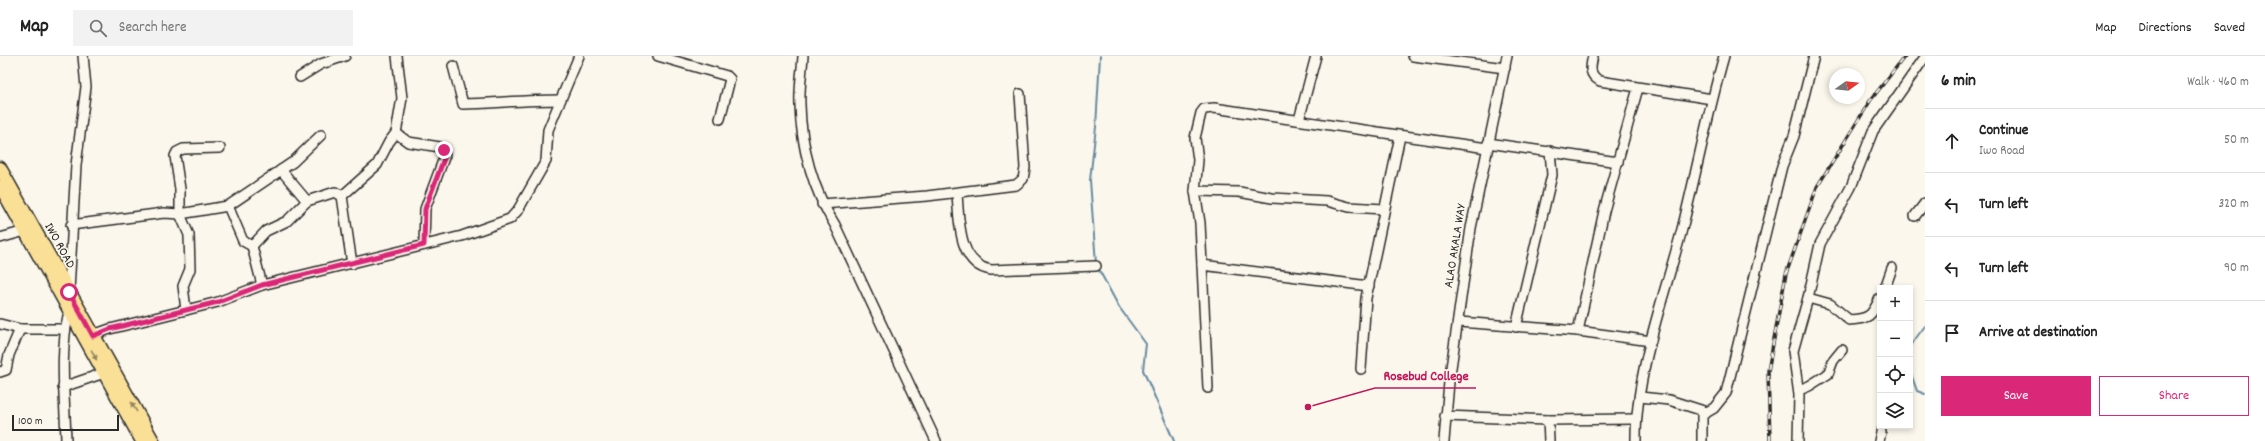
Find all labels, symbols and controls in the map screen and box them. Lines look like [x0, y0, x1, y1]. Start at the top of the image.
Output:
search box [73, 10, 353, 46]
text: Map [20, 14, 49, 41]
icon: search [87, 17, 109, 39]
text: Search here [119, 17, 187, 39]
text: Map [2095, 18, 2117, 38]
text: Directions [2139, 18, 2192, 38]
text: Saved [2214, 18, 2245, 38]
north arrow [1829, 68, 1865, 104]
text: 6 min [1941, 70, 1976, 94]
text: Walk · 460 m [2187, 73, 2249, 92]
text: Continue [1979, 120, 2028, 142]
icon: ahead [1941, 130, 1963, 152]
text: 50 m [2224, 131, 2249, 150]
route end [435, 141, 453, 159]
text: Iwo Road [1979, 142, 2024, 161]
icon: left [1941, 194, 1963, 216]
text: Turn left [1979, 194, 2028, 216]
text: 320 m [2219, 195, 2249, 214]
street label: ALAO AKALA WAY [1440, 201, 1472, 289]
street label: IWO ROAD [39, 220, 79, 273]
icon: left [1941, 258, 1963, 280]
text: Turn left [1979, 258, 2028, 280]
text: 90 m [2224, 259, 2249, 278]
route start [60, 283, 78, 301]
map controls [1877, 285, 1913, 429]
button: + [1877, 285, 1913, 321]
button: − [1877, 321, 1913, 357]
icon: arrive [1941, 322, 1963, 344]
text: Arrive at destination [1979, 322, 2097, 344]
one-way arrow [90, 349, 97, 361]
button: locate [1877, 357, 1913, 393]
callout: Rosebud College [1375, 362, 1476, 388]
text: Rosebud College [1383, 367, 1469, 387]
button: Save [1941, 376, 2091, 416]
button: Share [2099, 376, 2249, 416]
button: layers [1877, 393, 1913, 429]
one-way arrow [130, 401, 137, 413]
scale bar [12, 413, 119, 432]
text: 100 m [18, 414, 42, 430]

